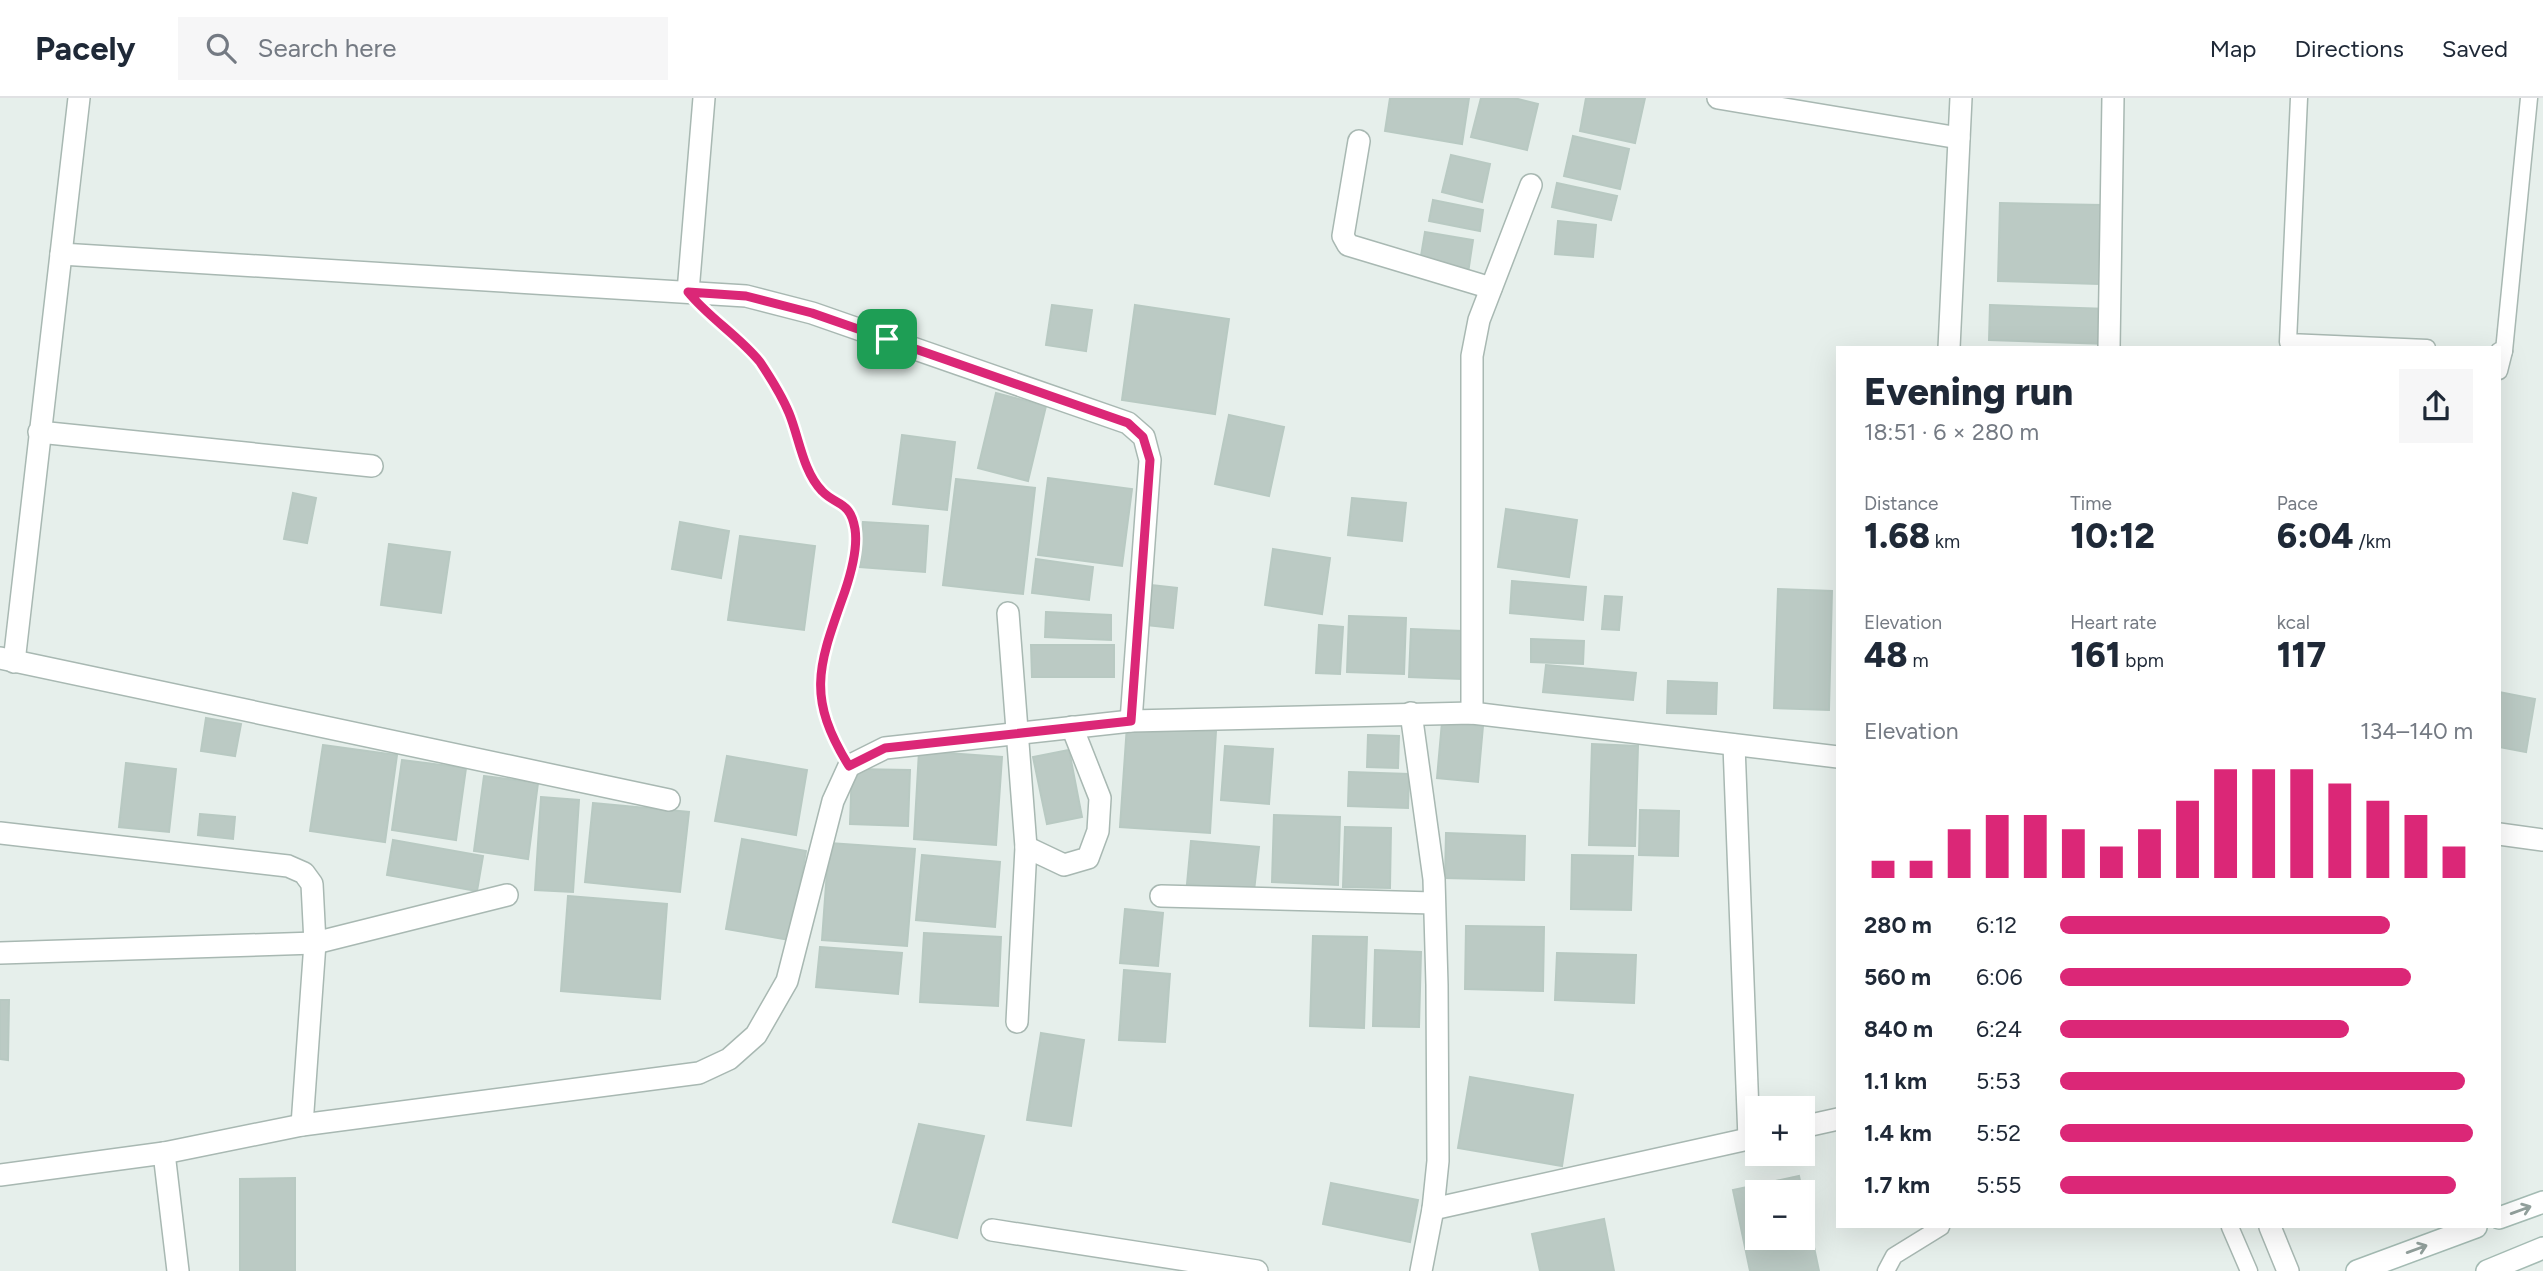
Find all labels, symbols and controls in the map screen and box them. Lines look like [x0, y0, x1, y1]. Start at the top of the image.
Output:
search box [178, 17, 668, 80]
text: Pacely [35, 29, 136, 68]
icon: search [202, 29, 240, 67]
text: Search here [258, 32, 397, 64]
text: Map [2210, 34, 2256, 63]
text: Directions [2294, 34, 2404, 63]
text: Saved [2442, 34, 2508, 63]
pin [857, 309, 917, 369]
icon: arrive [868, 320, 906, 358]
text: Evening run [1864, 369, 2073, 415]
button: share [2399, 369, 2473, 443]
text: 18:51 · 6 × 280 m [1864, 418, 2039, 446]
text: Distance [1864, 492, 1938, 515]
text: Time [2070, 492, 2112, 515]
text: Pace [2277, 492, 2318, 515]
text: 1.68 [1864, 515, 1930, 557]
text: 10:12 [2070, 515, 2155, 557]
text: 6:04 [2277, 515, 2354, 557]
text: km [1930, 530, 1960, 553]
text: /km [2354, 530, 2391, 553]
text: Elevation [1864, 611, 1942, 634]
text: Heart rate [2070, 611, 2157, 634]
text: kcal [2277, 611, 2310, 634]
text: 48 [1864, 634, 1908, 676]
text: 161 [2070, 634, 2121, 676]
text: 117 [2277, 634, 2326, 676]
text: m [1908, 649, 1929, 672]
text: bpm [2121, 649, 2164, 672]
text: Elevation [1864, 717, 1959, 745]
text: 134–140 m [2360, 717, 2473, 745]
text: 280 m [1864, 911, 1932, 939]
text: 6:12 [1976, 911, 2017, 939]
text: 560 m [1864, 963, 1931, 991]
text: 6:06 [1976, 963, 2023, 991]
text: 840 m [1864, 1015, 1933, 1043]
text: 6:24 [1976, 1015, 2022, 1043]
text: 1.1 km [1864, 1067, 1927, 1095]
text: 5:53 [1976, 1067, 2021, 1095]
map controls [1745, 1096, 1815, 1250]
button: + [1745, 1096, 1815, 1166]
text: 1.4 km [1864, 1119, 1932, 1147]
text: 5:52 [1976, 1119, 2021, 1147]
text: 1.7 km [1864, 1171, 1930, 1199]
text: 5:55 [1976, 1171, 2022, 1199]
button: − [1745, 1180, 1815, 1250]
one-way arrow [2510, 1203, 2531, 1216]
one-way arrow [2405, 1242, 2427, 1254]

